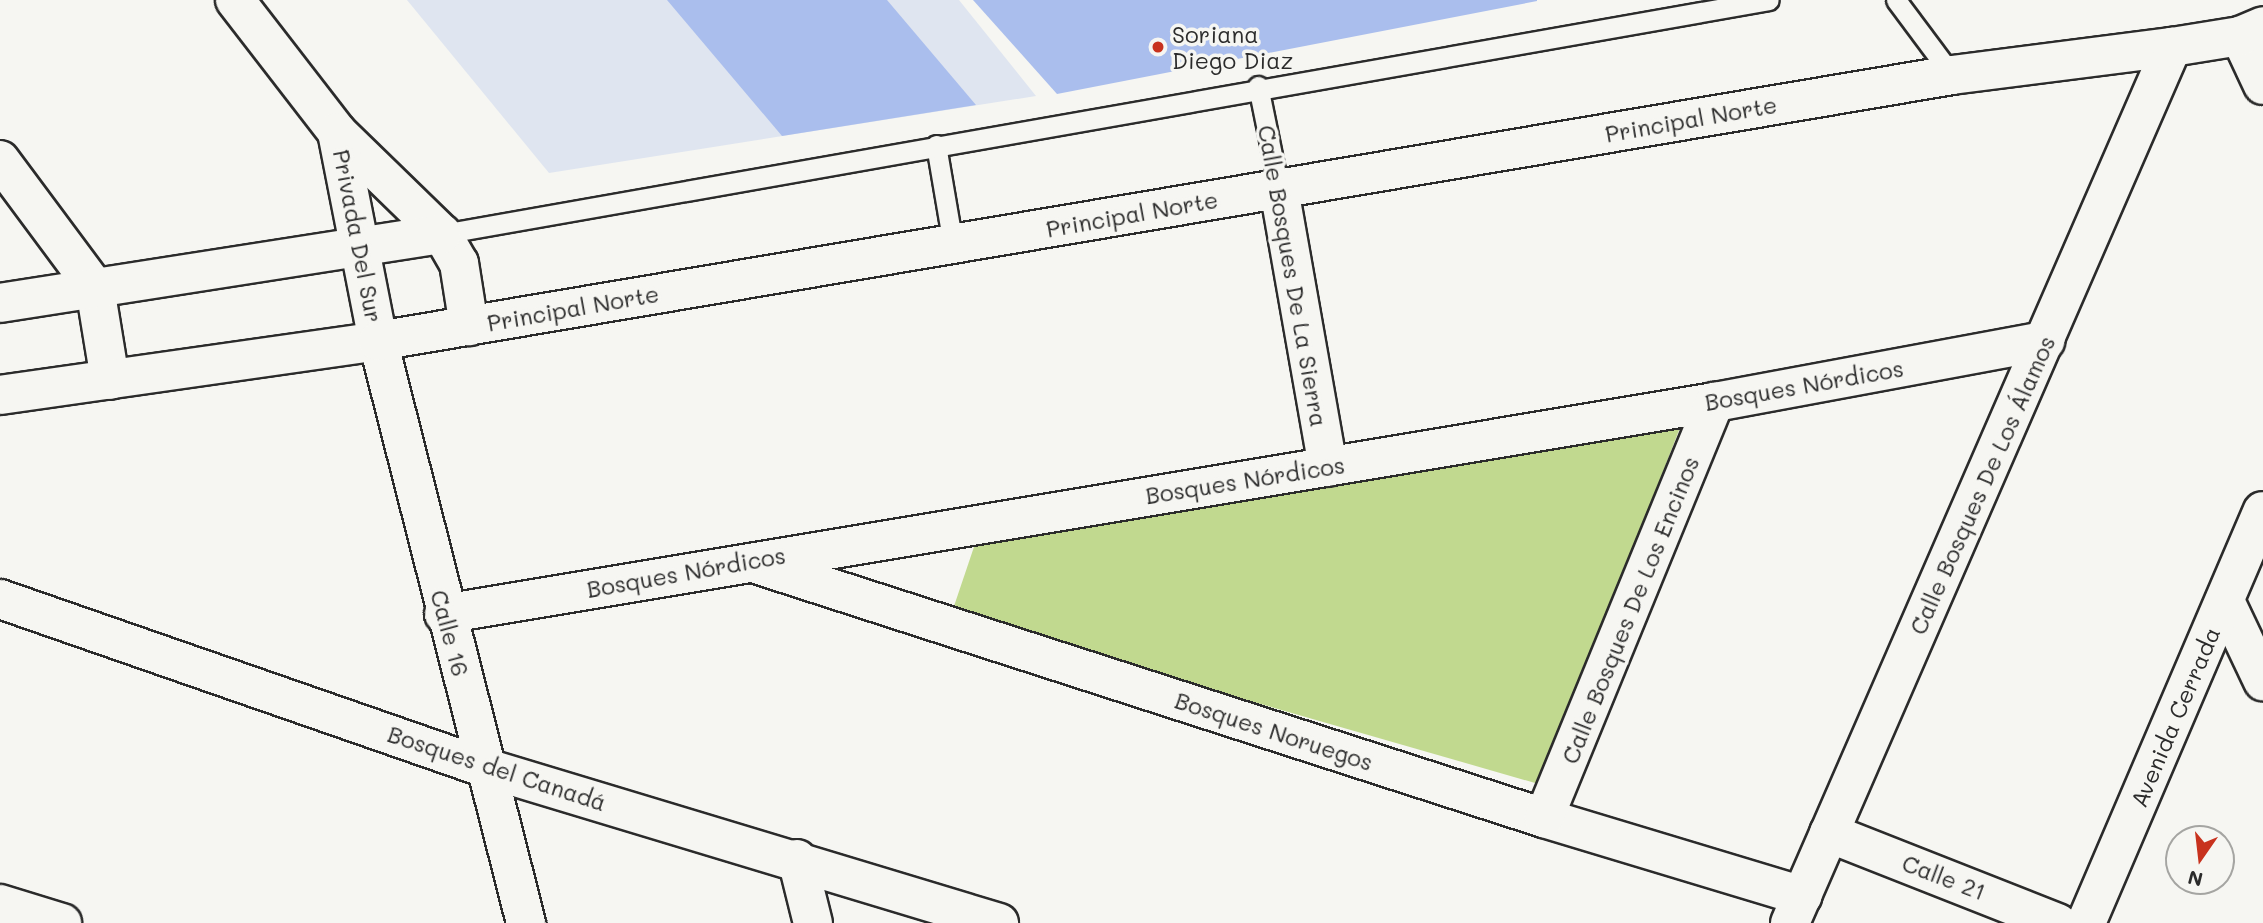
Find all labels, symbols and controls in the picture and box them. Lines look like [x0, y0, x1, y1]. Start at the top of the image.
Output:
place label: Soriana Diego Diaz [1172, 20, 1293, 74]
marker: Soriana Diego Diaz [1150, 39, 1166, 55]
street label: Principal Norte [1603, 90, 1779, 148]
street label: Calle Bosques De La Sierra [1253, 123, 1333, 429]
street label: Privada Del Sur [328, 147, 388, 325]
street label: Principal Norte [1044, 185, 1220, 243]
street label: Principal Norte [485, 279, 661, 337]
street label: Calle Bosques De Los Álamos [1904, 331, 2060, 639]
street label: Bosques Nórdicos [1702, 354, 1906, 416]
street label: Bosques Nórdicos [1143, 451, 1347, 509]
street label: Calle Bosques De Los Encinos [1556, 452, 1704, 768]
street label: Bosques Nórdicos [584, 541, 788, 603]
street label: Calle 16 [425, 587, 475, 679]
street label: Avenida Cerrada [2125, 623, 2225, 811]
street label: Bosques Noruegos [1172, 686, 1376, 776]
street label: Bosques del Canadá [384, 720, 610, 816]
north arrow [2165, 825, 2235, 895]
street label: Calle 21 [1898, 849, 1990, 905]
text: N [2185, 865, 2205, 893]

